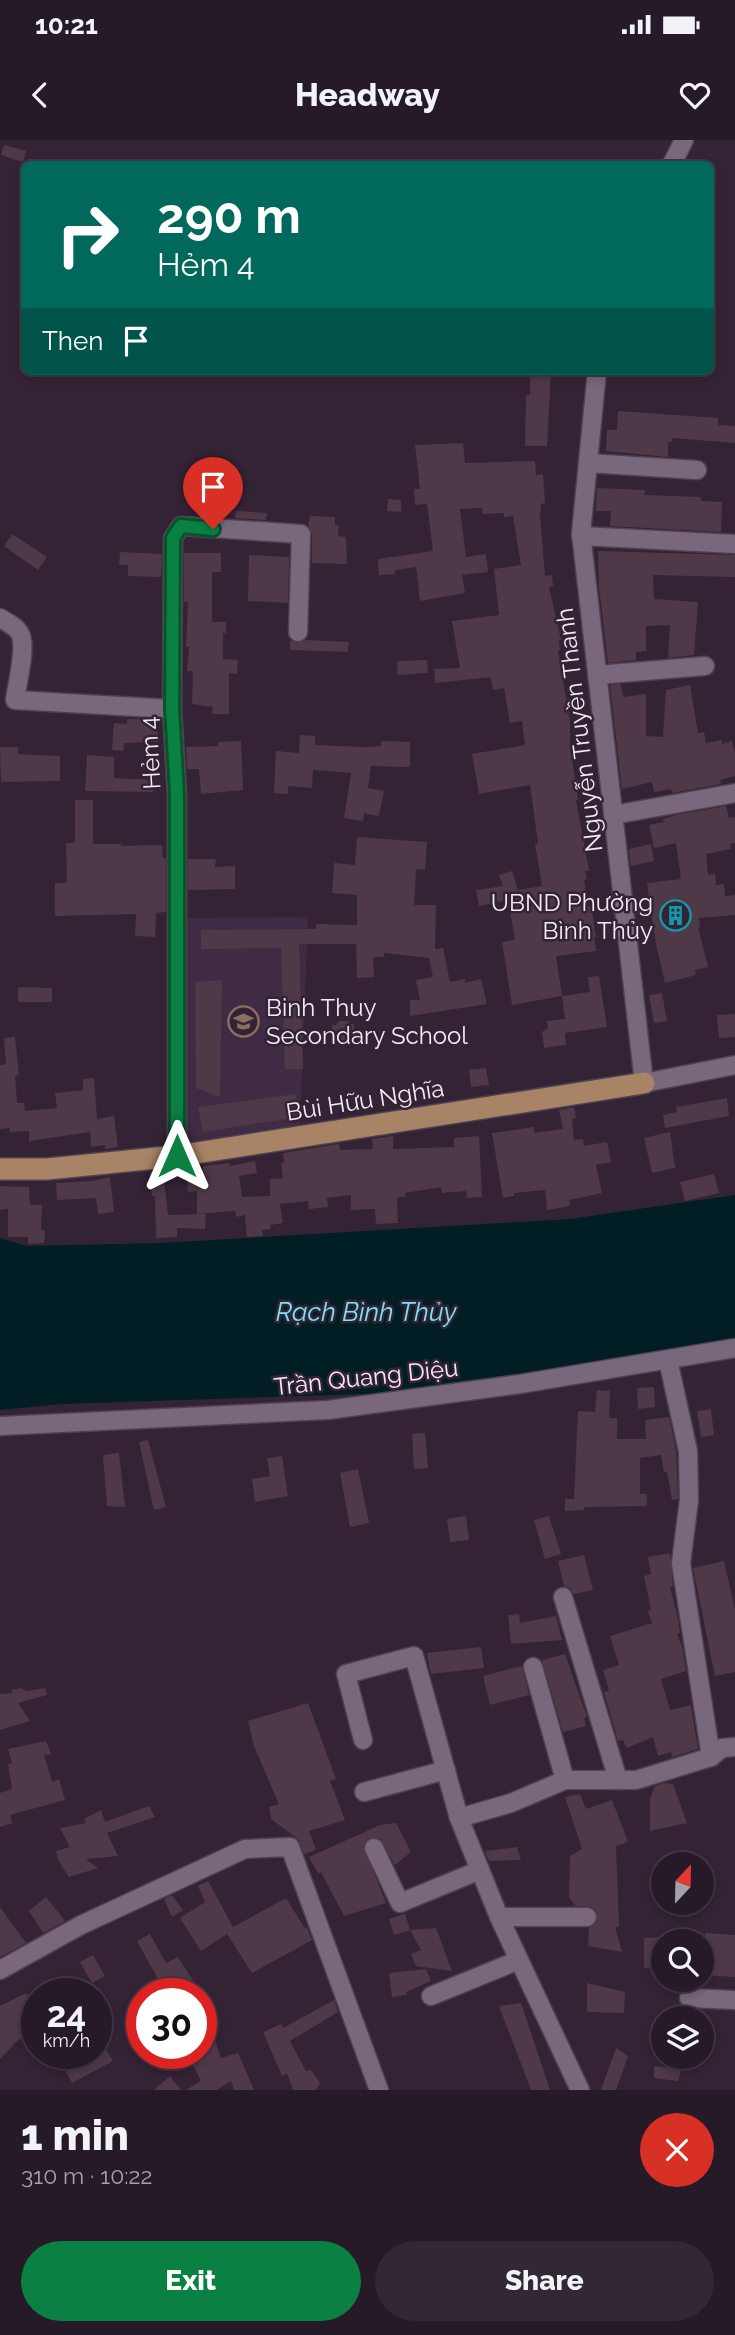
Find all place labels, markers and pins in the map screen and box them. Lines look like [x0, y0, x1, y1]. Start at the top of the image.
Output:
pin [183, 457, 243, 529]
place label: UBND Phường Bình Thủy [491, 888, 653, 945]
building icon: UBND Phường Bình Thủy [659, 899, 693, 933]
place label: Binh Thuy Secondary School [266, 993, 468, 1050]
school or university icon: Binh Thuy Secondary School [226, 1004, 260, 1038]

